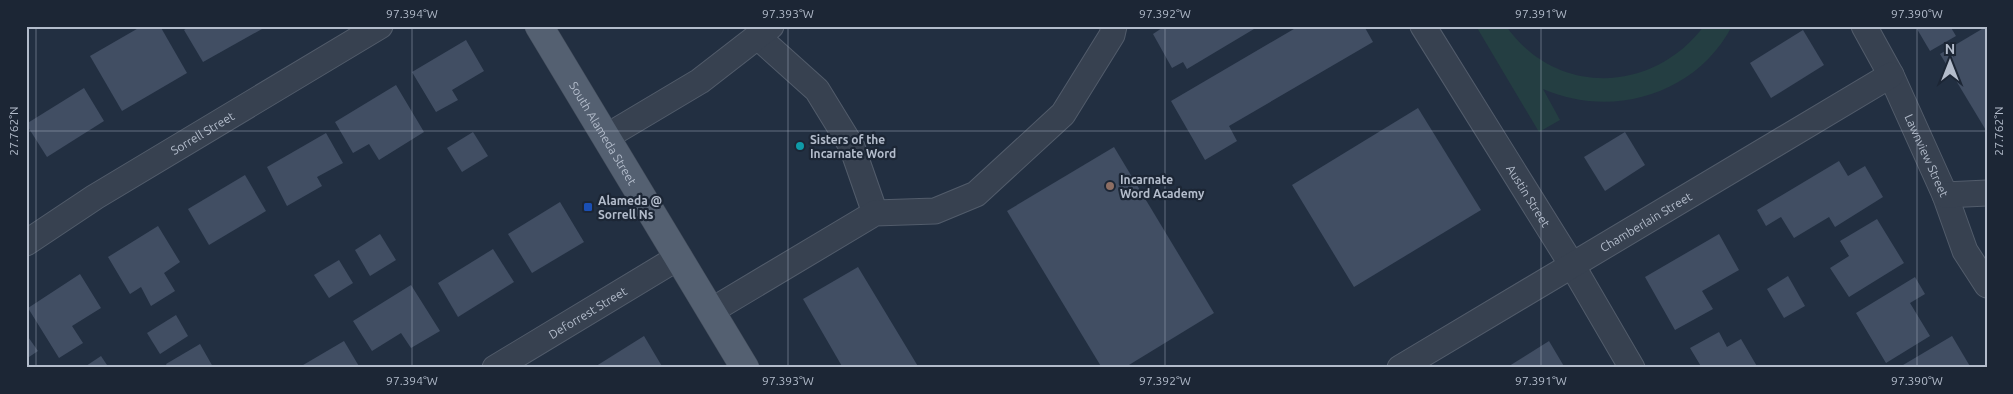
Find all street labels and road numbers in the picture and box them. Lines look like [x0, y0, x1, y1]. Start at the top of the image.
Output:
street label: South Alameda Street [567, 79, 640, 187]
street label: Sorrell Street [168, 108, 237, 157]
street label: Lawnview Street [1903, 112, 1952, 199]
street label: Austin Street [1505, 162, 1553, 229]
street label: Chamberlain Street [1597, 189, 1694, 254]
street label: Deforrest Street [546, 284, 629, 341]

